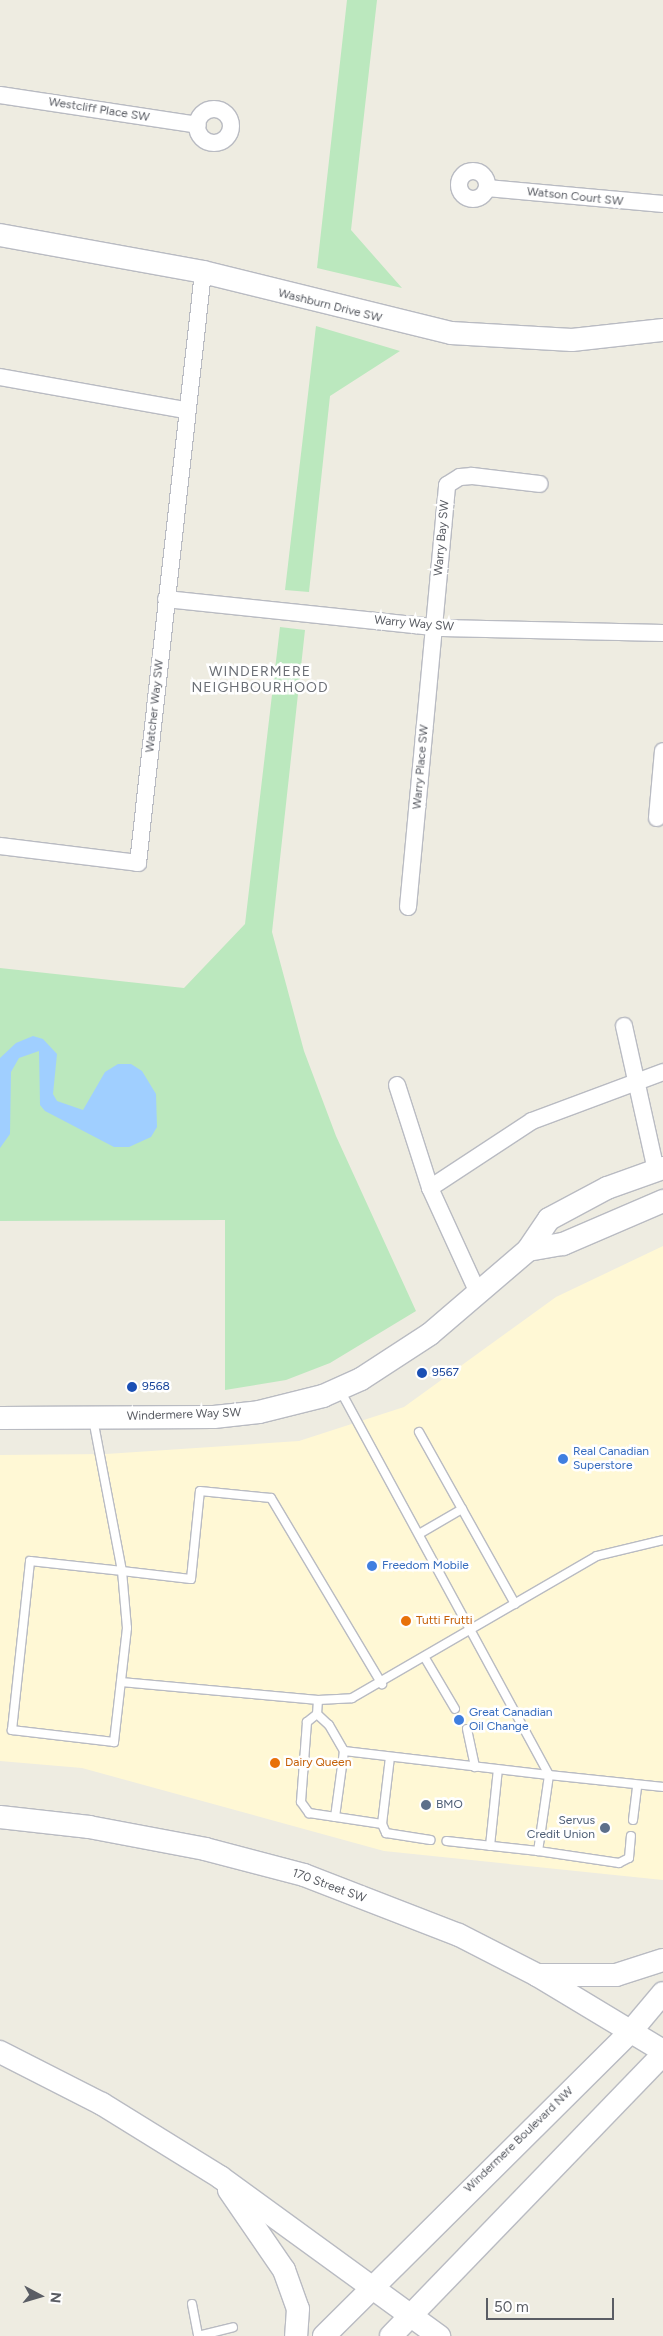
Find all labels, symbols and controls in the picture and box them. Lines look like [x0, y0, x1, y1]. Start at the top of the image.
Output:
street label: Westcliff Place SW [47, 95, 151, 125]
street label: Watson Court SW [526, 185, 624, 209]
street label: Washburn Drive SW [277, 286, 383, 326]
street label: Warry Bay SW [432, 499, 452, 577]
street label: Warry Way SW [374, 613, 454, 635]
street label: Watcher Way SW [143, 659, 167, 753]
district label: WINDERMERE NEIGHBOURHOOD [190, 664, 330, 696]
street label: Warry Place SW [410, 724, 432, 810]
place label: 9567 [432, 1366, 459, 1380]
marker: 9567 [416, 1367, 428, 1379]
place label: 9568 [142, 1380, 170, 1394]
marker: 9568 [126, 1381, 138, 1393]
street label: Windermere Way SW [127, 1406, 241, 1424]
place label: Real Canadian Superstore [573, 1445, 649, 1473]
marker: Real Canadian Superstore [557, 1453, 569, 1465]
place label: Freedom Mobile [382, 1559, 469, 1573]
marker: Freedom Mobile [366, 1560, 378, 1572]
place label: Tutti Frutti [416, 1614, 473, 1628]
marker: Tutti Frutti [400, 1615, 412, 1627]
place label: Great Canadian Oil Change [469, 1706, 553, 1734]
marker: Great Canadian Oil Change [453, 1714, 465, 1726]
place label: Dairy Queen [285, 1756, 351, 1770]
marker: Dairy Queen [269, 1757, 281, 1769]
place label: BMO [436, 1798, 463, 1812]
marker: BMO [420, 1799, 432, 1811]
place label: Servus Credit Union [527, 1814, 595, 1842]
marker: Servus Credit Union [599, 1822, 611, 1834]
street label: 170 Street SW [290, 1866, 368, 1906]
street label: Windermere Boulevard NW [461, 2084, 577, 2196]
north arrow [15, 2271, 65, 2321]
scale bar [488, 2288, 616, 2320]
text: N [46, 2291, 64, 2304]
text: 50 m [494, 2298, 529, 2316]

